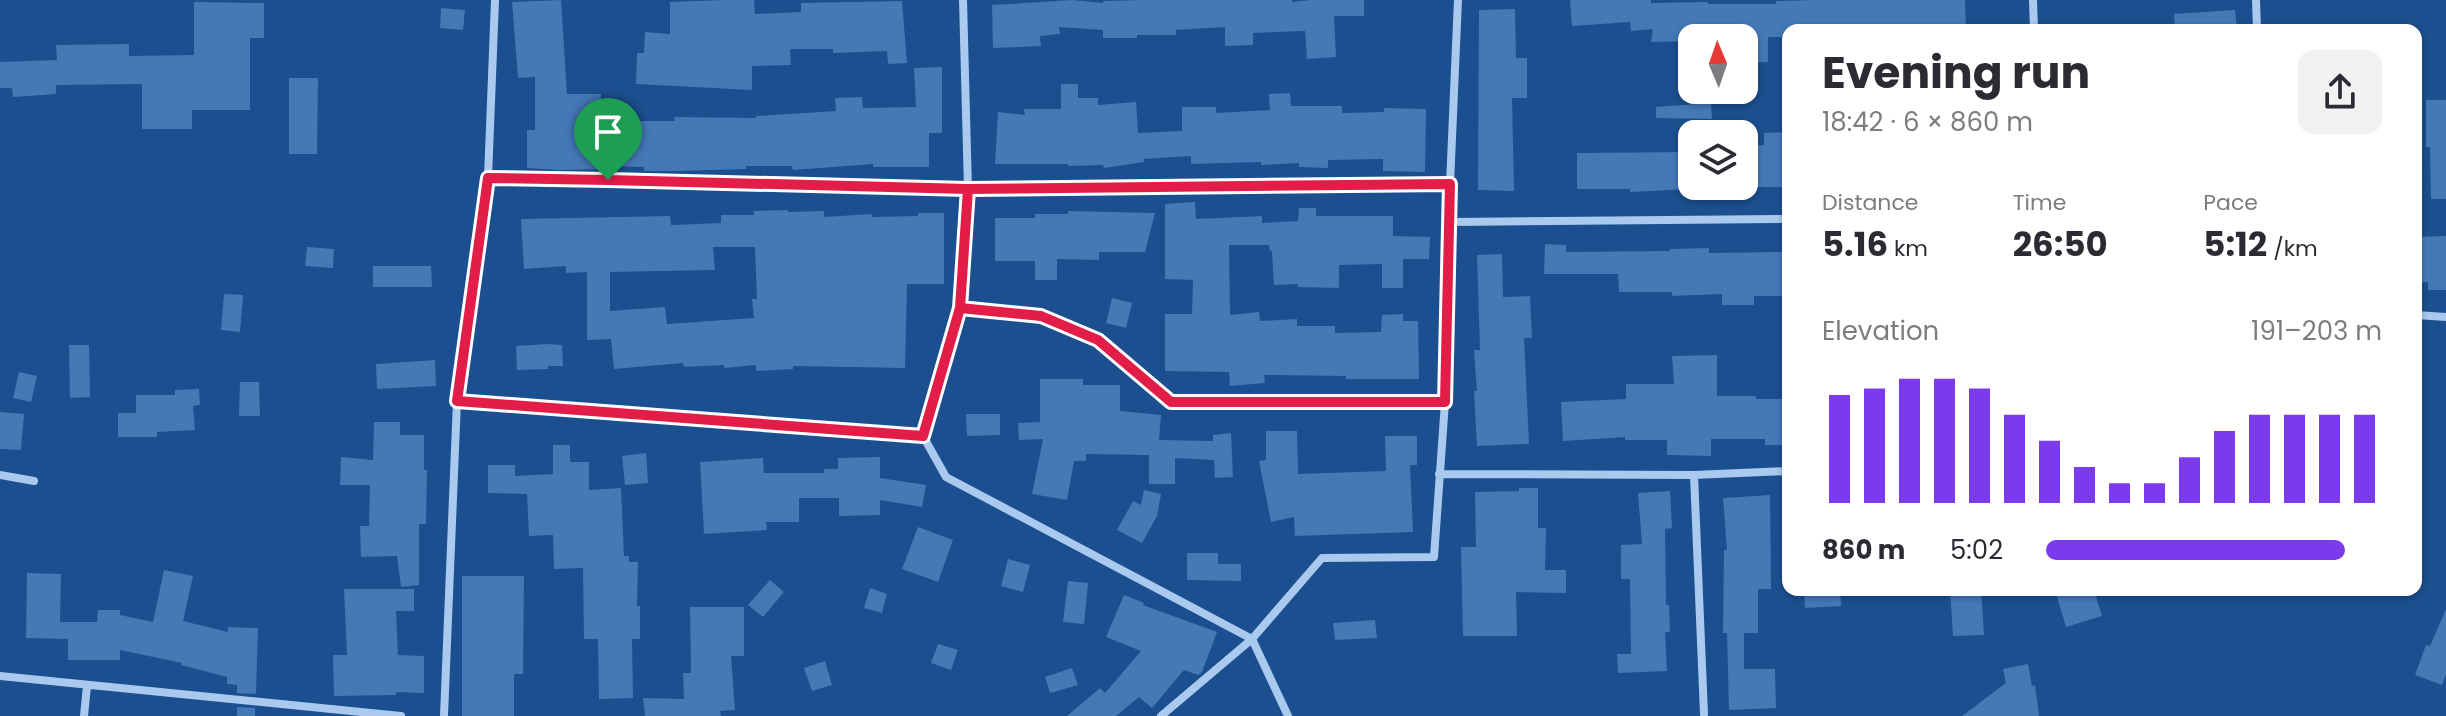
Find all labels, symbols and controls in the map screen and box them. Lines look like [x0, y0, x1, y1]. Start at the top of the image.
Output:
north arrow [1678, 24, 1758, 104]
map controls [1678, 24, 1758, 200]
text: Evening run [1822, 42, 2090, 103]
button: share [2298, 50, 2382, 134]
pin [574, 98, 642, 180]
text: 18:42 · 6 × 860 m [1822, 104, 2033, 140]
icon: arrive [586, 110, 630, 154]
button: layers [1678, 120, 1758, 200]
text: Distance [1822, 187, 1918, 218]
text: Time [2013, 187, 2066, 218]
text: Pace [2203, 187, 2258, 218]
text: 5.16 [1822, 220, 1888, 268]
text: 26:50 [2013, 220, 2108, 268]
text: 5:12 [2203, 220, 2267, 268]
text: km [1888, 233, 1928, 264]
text: /km [2267, 233, 2318, 264]
text: Elevation [1822, 313, 1939, 349]
text: 191–203 m [2251, 313, 2382, 349]
text: 860 m [1822, 532, 1905, 568]
text: 5:02 [1950, 532, 2003, 568]

